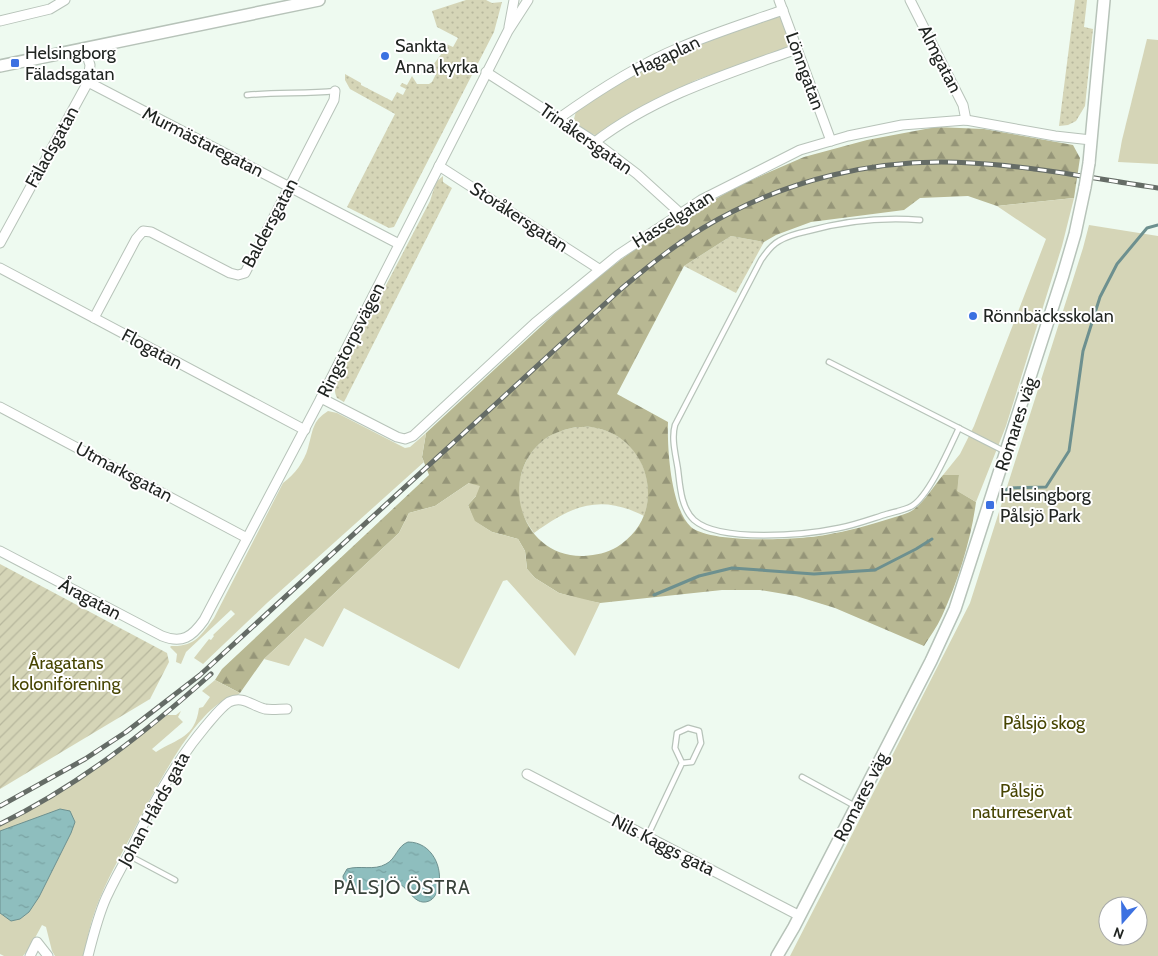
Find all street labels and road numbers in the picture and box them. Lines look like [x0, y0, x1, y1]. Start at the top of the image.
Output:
street label: Almgatan [914, 21, 966, 97]
street label: Lönngatan [781, 29, 829, 113]
street label: Hagaplan [629, 31, 703, 81]
street label: Trinåkersgatan [535, 99, 637, 179]
street label: Murmästaregatan [139, 102, 267, 182]
street label: Fäladsgatan [21, 103, 83, 191]
street label: Baldersgatan [237, 175, 303, 271]
street label: Storåkersgatan [466, 177, 572, 257]
street label: Hasselgatan [628, 185, 718, 253]
street label: Ringstorpsvägen [313, 279, 389, 401]
street label: Flogatan [118, 324, 186, 374]
street label: Romares väg [990, 373, 1042, 474]
street label: Utmarksgatan [72, 437, 176, 507]
street label: Åragatan [55, 573, 125, 625]
street label: Johan Hårds gata [113, 748, 195, 871]
street label: Romares väg [829, 748, 893, 845]
street label: Nils Kaggs gata [608, 810, 718, 880]

